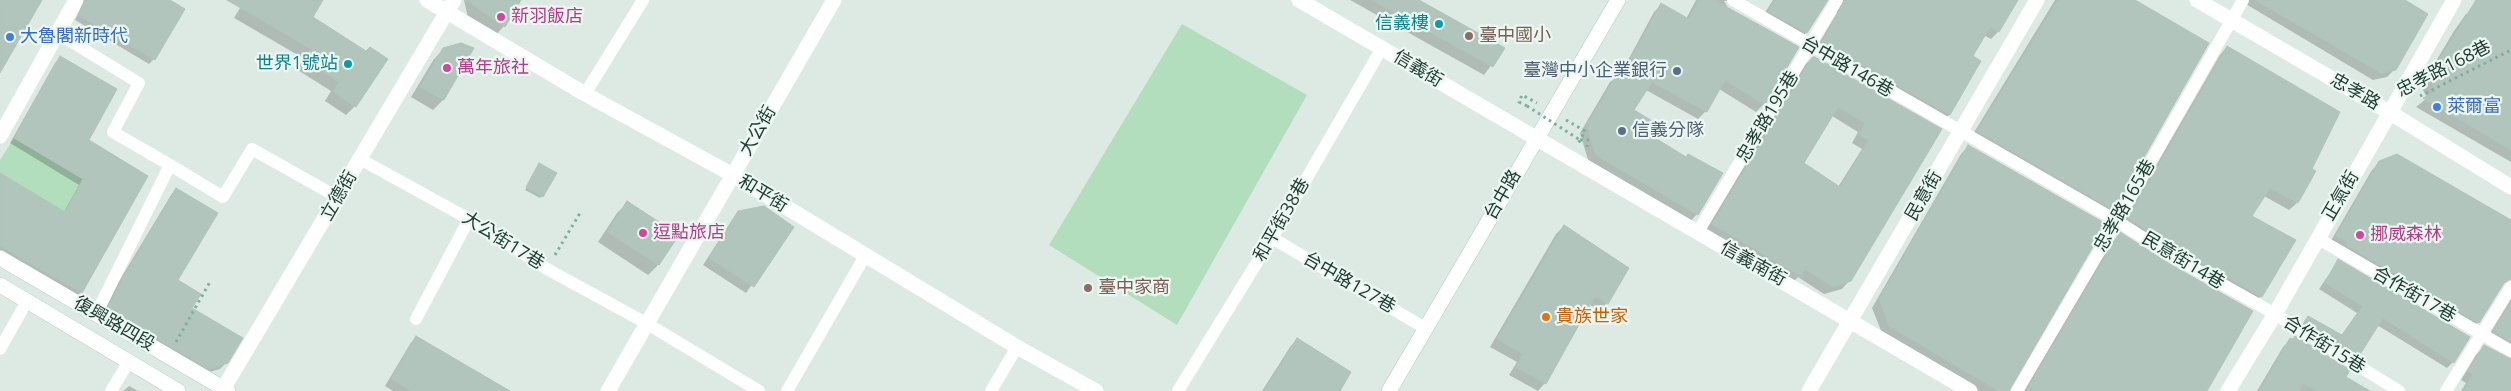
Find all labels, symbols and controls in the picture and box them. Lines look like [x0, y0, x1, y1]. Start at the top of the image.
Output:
place label: 新羽飯店 [511, 6, 583, 28]
marker: 新羽飯店 [495, 11, 507, 23]
place label: 信義樓 [1375, 13, 1429, 35]
marker: 信義樓 [1433, 18, 1445, 30]
place label: 臺中國小 [1479, 25, 1551, 47]
place label: 大魯閣新時代 [20, 26, 128, 48]
marker: 臺中國小 [1463, 30, 1475, 42]
marker: 大魯閣新時代 [4, 31, 16, 43]
street label: 台中路146巷 [1797, 32, 1897, 102]
street label: 忠孝路168巷 [2393, 36, 2495, 102]
street label: 信義街 [1389, 46, 1447, 92]
place label: 世界1號站 [256, 53, 338, 75]
place label: 萬年旅社 [457, 57, 529, 79]
marker: 世界1號站 [342, 58, 354, 70]
place label: 臺灣中小企業銀行 [1523, 60, 1667, 82]
marker: 萬年旅社 [441, 62, 453, 74]
marker: 臺灣中小企業銀行 [1671, 65, 1683, 77]
street label: 忠孝路195巷 [1732, 67, 1804, 167]
street label: 忠孝路 [2326, 69, 2384, 115]
place label: 萊爾富 [2447, 96, 2501, 118]
marker: 萊爾富 [2431, 101, 2443, 113]
street label: 大公街 [735, 102, 781, 160]
place label: 信義分隊 [1632, 120, 1704, 142]
marker: 信義分隊 [1616, 125, 1628, 137]
street label: 忠孝路165巷 [2090, 156, 2160, 256]
street label: 台中路 [1480, 166, 1526, 224]
street label: 立德街 [316, 167, 362, 225]
street label: 民意街 [1901, 167, 1947, 225]
street label: 正氣街 [2318, 167, 2364, 225]
street label: 和平街 [734, 171, 792, 217]
street label: 和平街38巷 [1250, 175, 1314, 265]
street label: 大公街17巷 [458, 207, 548, 275]
place label: 逗點旅店 [653, 222, 725, 244]
place label: 挪威森林 [2370, 224, 2442, 246]
marker: 逗點旅店 [637, 227, 649, 239]
street label: 民意街14巷 [2138, 228, 2228, 294]
marker: 挪威森林 [2354, 229, 2366, 241]
street label: 信義南街 [1716, 237, 1790, 291]
street label: 台中路127巷 [1299, 248, 1399, 318]
street label: 合作街17巷 [2369, 263, 2459, 327]
place label: 臺中家商 [1098, 277, 1170, 299]
marker: 臺中家商 [1082, 282, 1094, 294]
street label: 復興路四段 [70, 292, 158, 356]
place label: 貴族世家 [1556, 306, 1628, 328]
marker: 貴族世家 [1540, 311, 1552, 323]
street label: 合作街15巷 [2279, 311, 2369, 379]

